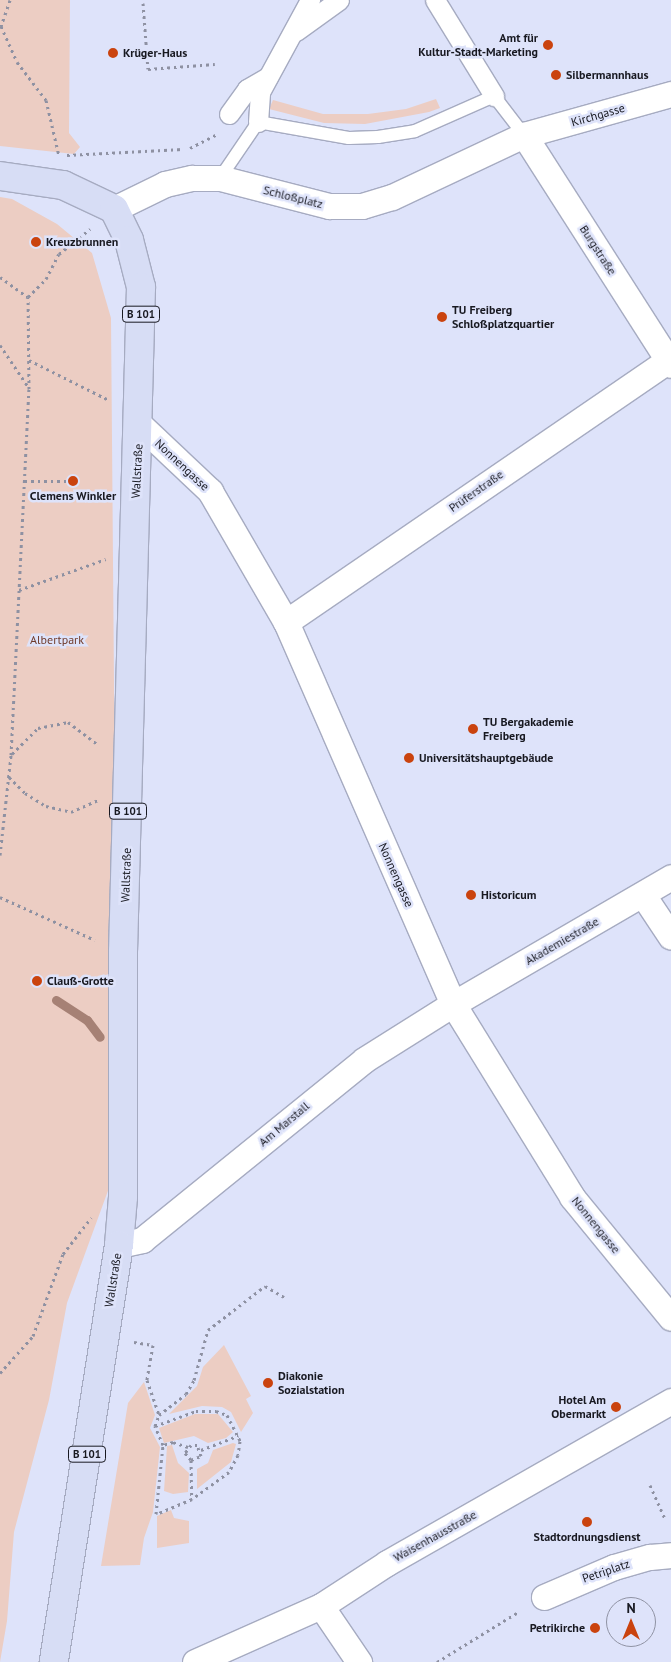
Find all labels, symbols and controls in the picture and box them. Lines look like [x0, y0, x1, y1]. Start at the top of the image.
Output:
place label: Amt für Kultur-Stadt-Marketing [418, 31, 538, 59]
marker: Amt für Kultur-Stadt-Marketing [542, 39, 554, 51]
place label: Krüger-Haus [123, 46, 187, 60]
marker: Krüger-Haus [107, 47, 119, 59]
place label: Silbermannhaus [566, 68, 649, 82]
marker: Silbermannhaus [550, 69, 562, 81]
street label: Kirchgasse [569, 100, 627, 130]
street label: Schloßplatz [262, 183, 324, 211]
street label: Burgstraße [577, 222, 619, 278]
place label: Kreuzbrunnen [46, 235, 118, 249]
marker: Kreuzbrunnen [30, 236, 42, 248]
place label: TU Freiberg Schloßplatzquartier [452, 303, 554, 331]
road number: B 101 [121, 306, 161, 322]
marker: TU Freiberg Schloßplatzquartier [436, 311, 448, 323]
street label: Nonnengasse [152, 436, 212, 494]
street label: Wallstraße [128, 443, 146, 499]
street label: Prüferstraße [446, 467, 506, 515]
marker: Clemens Winkler [67, 475, 79, 487]
place label: Clemens Winkler [30, 489, 116, 503]
park label: Albertpark [30, 633, 84, 647]
place label: TU Bergakademie Freiberg [483, 715, 574, 743]
marker: TU Bergakademie Freiberg [467, 723, 479, 735]
place label: Universitätshauptgebäude [419, 751, 553, 765]
marker: Universitätshauptgebäude [403, 752, 415, 764]
road number: B 101 [108, 802, 148, 819]
street label: Nonnengasse [375, 841, 417, 909]
street label: Wallstraße [118, 847, 134, 903]
place label: Historicum [481, 888, 536, 902]
marker: Historicum [465, 889, 477, 901]
street label: Akademiestraße [523, 914, 601, 968]
place label: Clauß-Grotte [47, 974, 114, 988]
marker: Clauß-Grotte [31, 975, 43, 987]
street label: Am Marstall [256, 1099, 312, 1149]
street label: Nonnengasse [569, 1194, 623, 1256]
street label: Wallstraße [102, 1252, 124, 1308]
place label: Diakonie Sozialstation [278, 1369, 345, 1397]
marker: Diakonie Sozialstation [262, 1377, 274, 1389]
place label: Hotel Am Obermarkt [551, 1393, 606, 1421]
marker: Hotel Am Obermarkt [610, 1401, 622, 1413]
road number: B 101 [67, 1446, 107, 1462]
street label: Waisenhausstraße [391, 1507, 479, 1565]
marker: Stadtordnungsdienst [581, 1516, 593, 1528]
place label: Stadtordnungsdienst [534, 1530, 640, 1544]
street label: Petriplatz [580, 1556, 632, 1586]
north arrow [606, 1597, 656, 1647]
text: N [626, 1599, 636, 1617]
place label: Petrikirche [530, 1621, 585, 1635]
marker: Petrikirche [589, 1622, 601, 1634]

